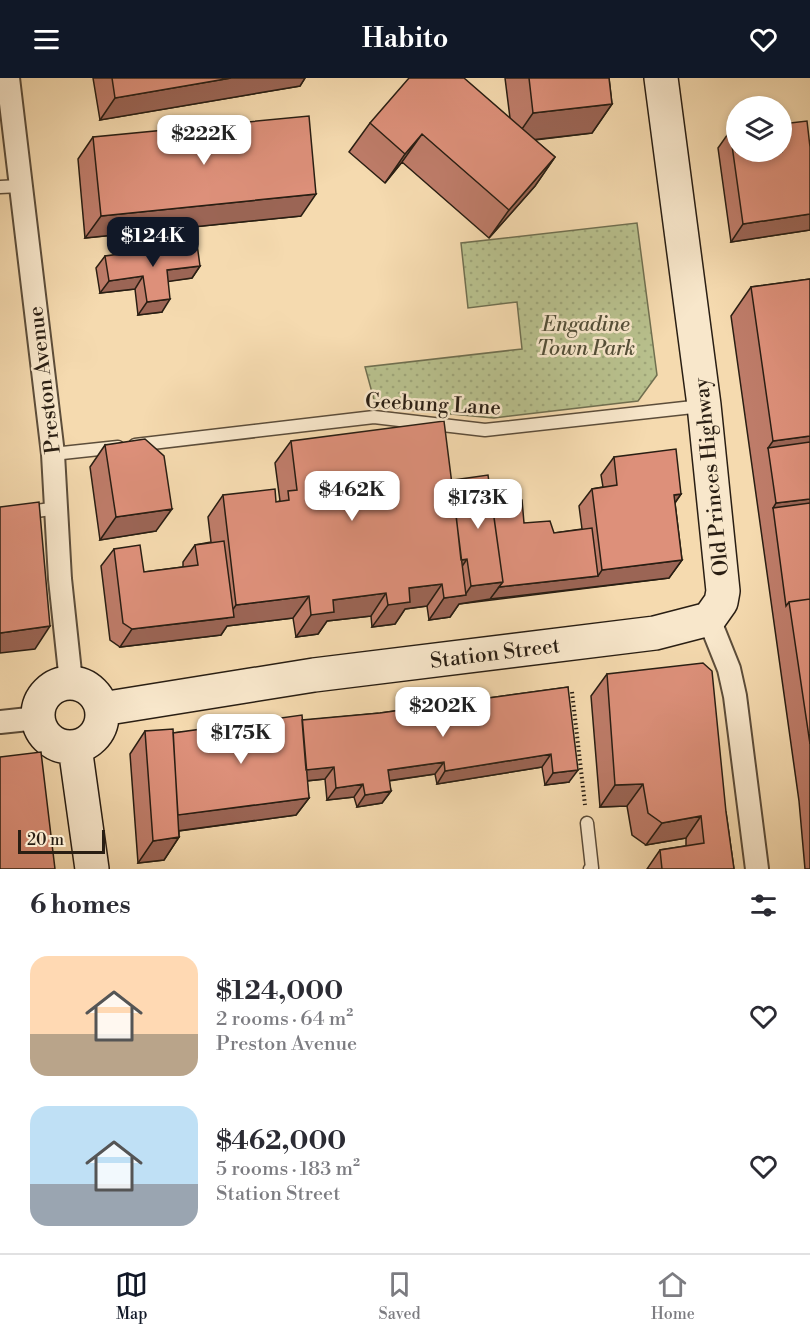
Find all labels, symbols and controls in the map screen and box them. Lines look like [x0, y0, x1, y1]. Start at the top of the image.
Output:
text: Habito [362, 22, 448, 56]
icon: menu [30, 23, 63, 56]
icon: heart [747, 23, 780, 56]
map controls [726, 96, 792, 162]
button: layers [726, 96, 792, 162]
pin: $222K [162, 115, 246, 166]
text: $222K [171, 122, 237, 147]
pin: $124K [111, 217, 195, 268]
text: $124K [121, 224, 185, 249]
street label: Preston Avenue [23, 305, 67, 455]
park label: Engadine Town Park [537, 312, 635, 362]
street label: Old Princes Highway [689, 376, 735, 577]
street label: Geebung Lane [364, 388, 502, 422]
pin: $462K [310, 471, 394, 522]
text: $462K [319, 478, 385, 503]
pin: $173K [436, 479, 520, 530]
text: $173K [448, 486, 508, 511]
street label: Station Street [429, 633, 562, 675]
pin: $202K [401, 687, 485, 738]
text: $202K [409, 694, 477, 719]
pin: $175K [199, 714, 283, 765]
text: $175K [211, 721, 271, 746]
scale bar [18, 827, 105, 854]
text: 20 m [27, 830, 64, 850]
text: 6 homes [30, 889, 131, 921]
icon: filters [747, 889, 780, 922]
text: $124,000 [216, 975, 343, 1007]
icon: home [78, 980, 150, 1052]
icon: heart [747, 1000, 780, 1033]
text: 2 rooms · 64 m² [216, 1007, 353, 1032]
text: Preston Avenue [216, 1032, 357, 1057]
text: $462,000 [216, 1125, 346, 1157]
icon: home [78, 1130, 150, 1202]
icon: heart [747, 1150, 780, 1183]
text: 5 rooms · 183 m² [216, 1157, 360, 1182]
text: Station Street [216, 1182, 340, 1207]
tab: Map [115, 1268, 148, 1324]
tab: Saved [379, 1268, 421, 1324]
tab: Home [651, 1268, 695, 1324]

